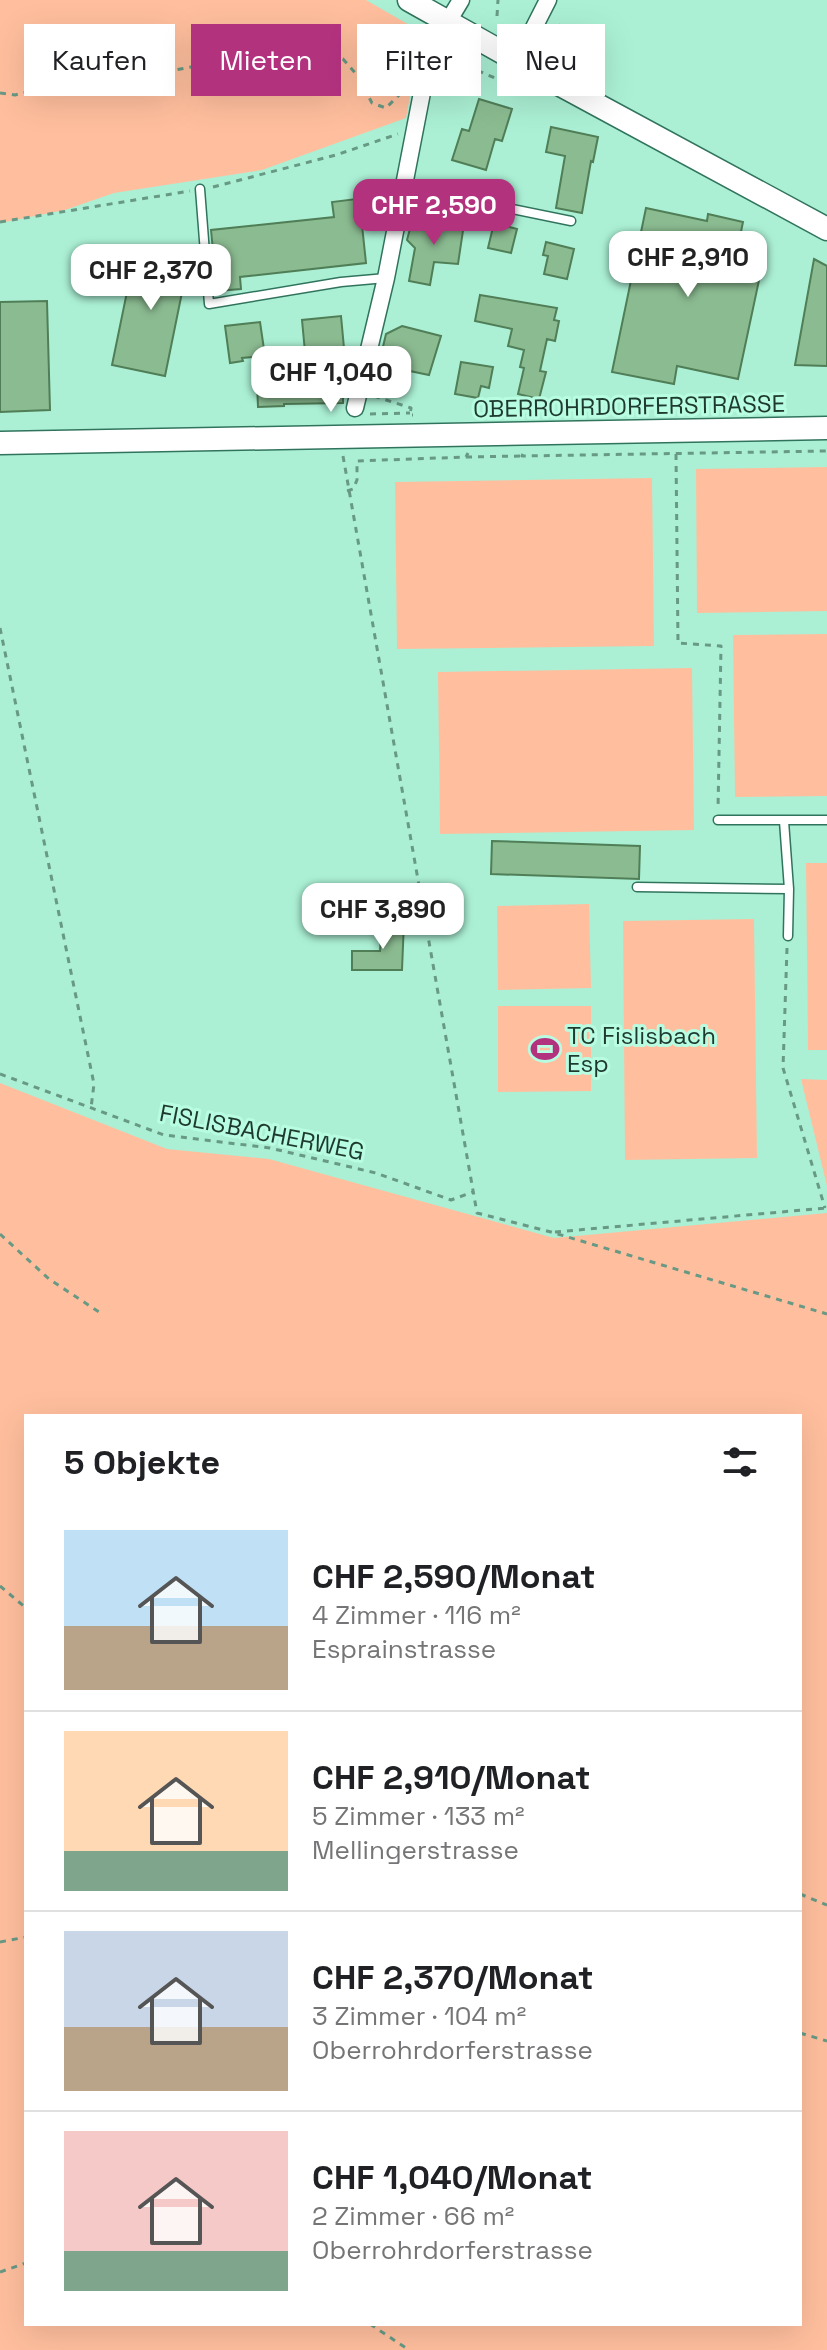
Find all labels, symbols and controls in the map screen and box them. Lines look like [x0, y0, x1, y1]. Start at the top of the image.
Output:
chip: Kaufen [24, 24, 175, 96]
chip: Mieten [191, 24, 341, 96]
chip: Filter [357, 24, 481, 96]
chip: Neu [497, 24, 605, 96]
pin: CHF 2,590 [342, 179, 526, 247]
text: CHF 2,590 [371, 188, 497, 222]
pin: CHF 2,910 [596, 231, 780, 299]
text: CHF 2,910 [627, 240, 749, 274]
pin: CHF 2,370 [59, 244, 243, 312]
text: CHF 2,370 [89, 253, 213, 287]
pin: CHF 1,040 [239, 346, 423, 414]
text: CHF 1,040 [269, 355, 393, 389]
street label: OBERROHRDORFERSTRASSE [473, 388, 785, 424]
pin: CHF 3,890 [291, 883, 475, 951]
text: CHF 3,890 [320, 892, 446, 926]
place label: TC Fislisbach Esp [567, 1020, 716, 1079]
sports icon: TC Fislisbach Esp [530, 1034, 560, 1064]
street label: FISLISBACHERWEG [157, 1097, 367, 1167]
icon: filters [718, 1440, 762, 1484]
text: 5 Objekte [64, 1441, 220, 1484]
text: CHF 2,590/Monat [312, 1555, 596, 1598]
icon: home [128, 1562, 224, 1658]
text: 4 Zimmer · 116 m² [312, 1598, 521, 1632]
text: Esprainstrasse [312, 1632, 496, 1666]
text: CHF 2,910/Monat [312, 1756, 590, 1799]
icon: home [128, 1763, 224, 1859]
text: 5 Zimmer · 133 m² [312, 1799, 525, 1833]
text: Mellingerstrasse [312, 1833, 519, 1867]
text: CHF 2,370/Monat [312, 1956, 593, 1999]
icon: home [128, 1963, 224, 2059]
text: 3 Zimmer · 104 m² [312, 1999, 526, 2033]
text: Oberrohrdorferstrasse [312, 2033, 593, 2067]
text: CHF 1,040/Monat [312, 2156, 593, 2199]
icon: home [128, 2163, 224, 2259]
text: 2 Zimmer · 66 m² [312, 2199, 514, 2233]
text: Oberrohrdorferstrasse [312, 2233, 593, 2267]

